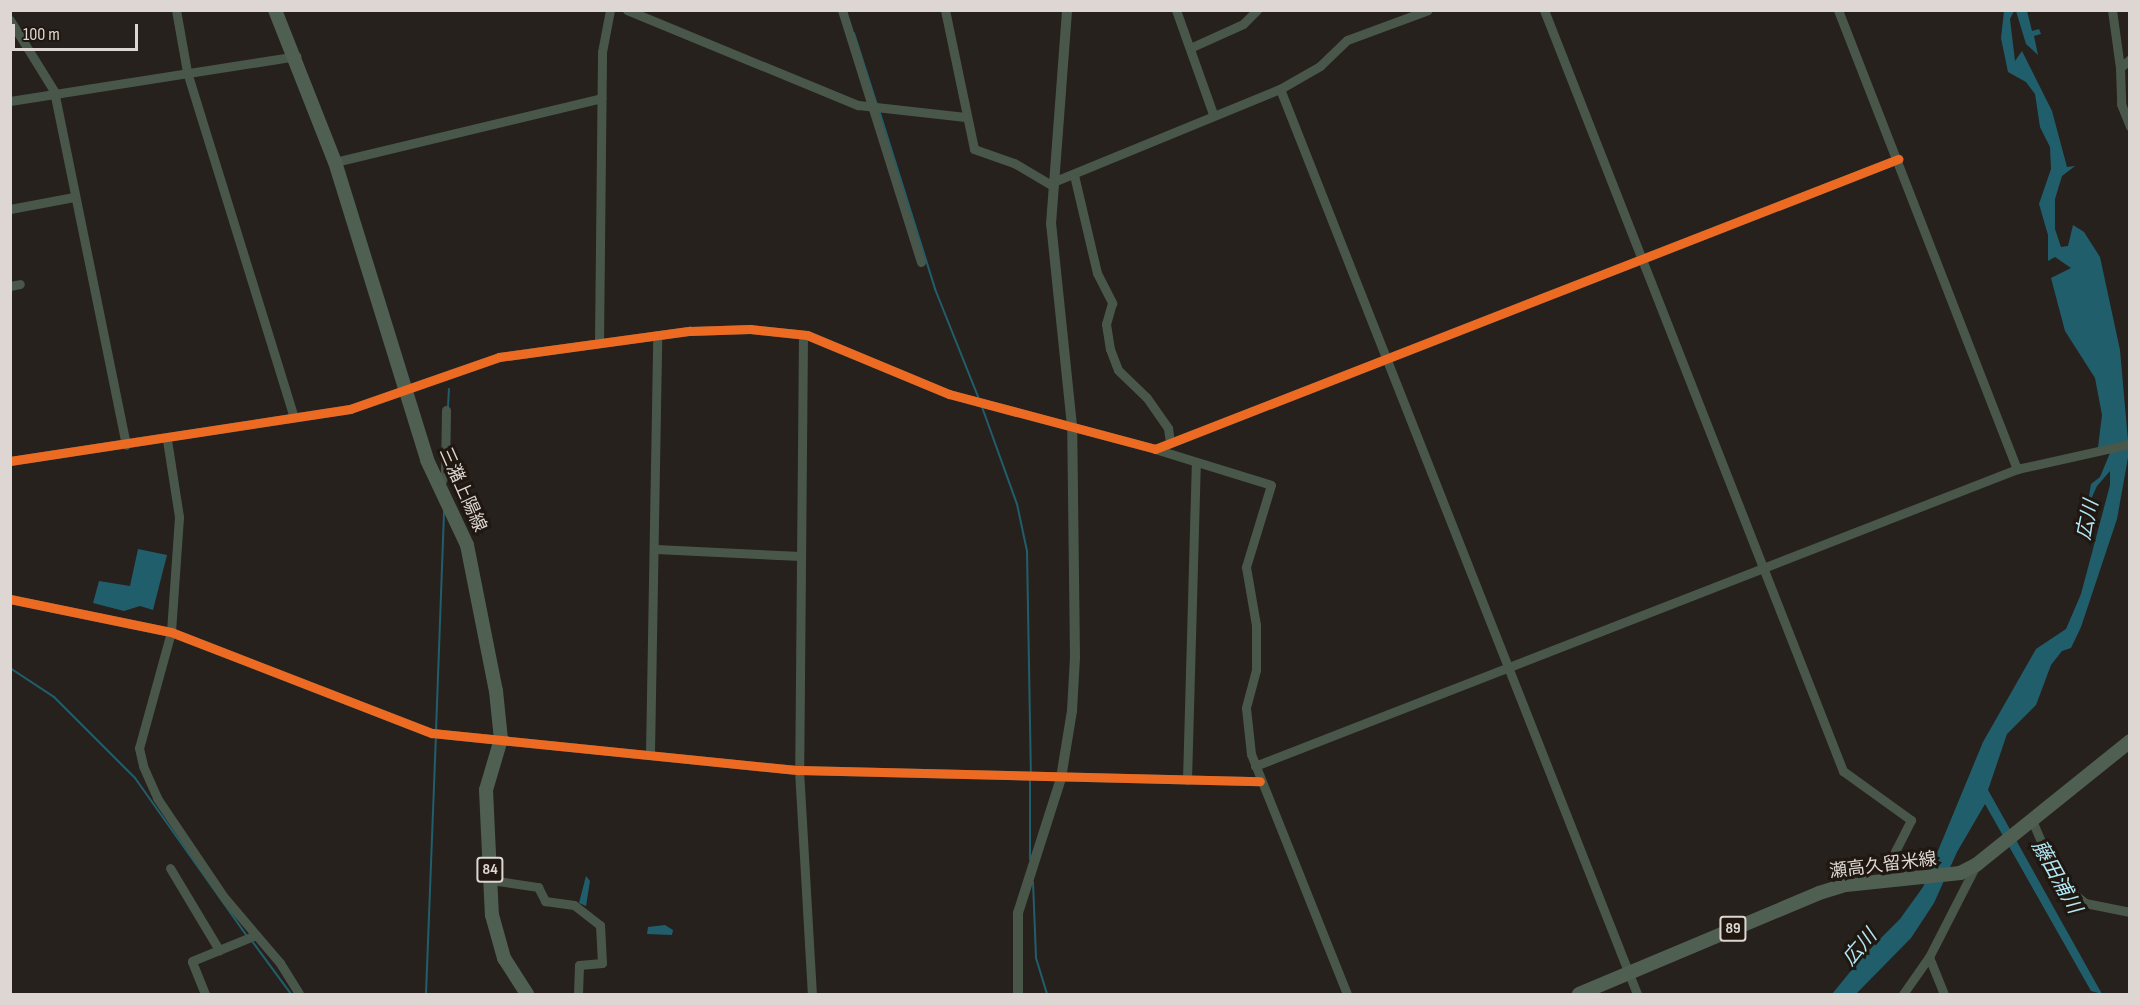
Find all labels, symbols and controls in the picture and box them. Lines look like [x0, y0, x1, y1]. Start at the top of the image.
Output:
scale bar [15, 12, 141, 50]
text: 100 m [23, 24, 60, 45]
street label: 三潴上陽線 [434, 444, 490, 536]
water label: 広川 [2072, 498, 2104, 542]
water label: 藤田浦川 [2026, 836, 2086, 918]
street label: 瀬高久留米線 [1828, 849, 1938, 883]
road number: 84 [475, 857, 505, 883]
road number: 89 [1718, 916, 1748, 942]
water label: 広川 [1838, 925, 1882, 971]

